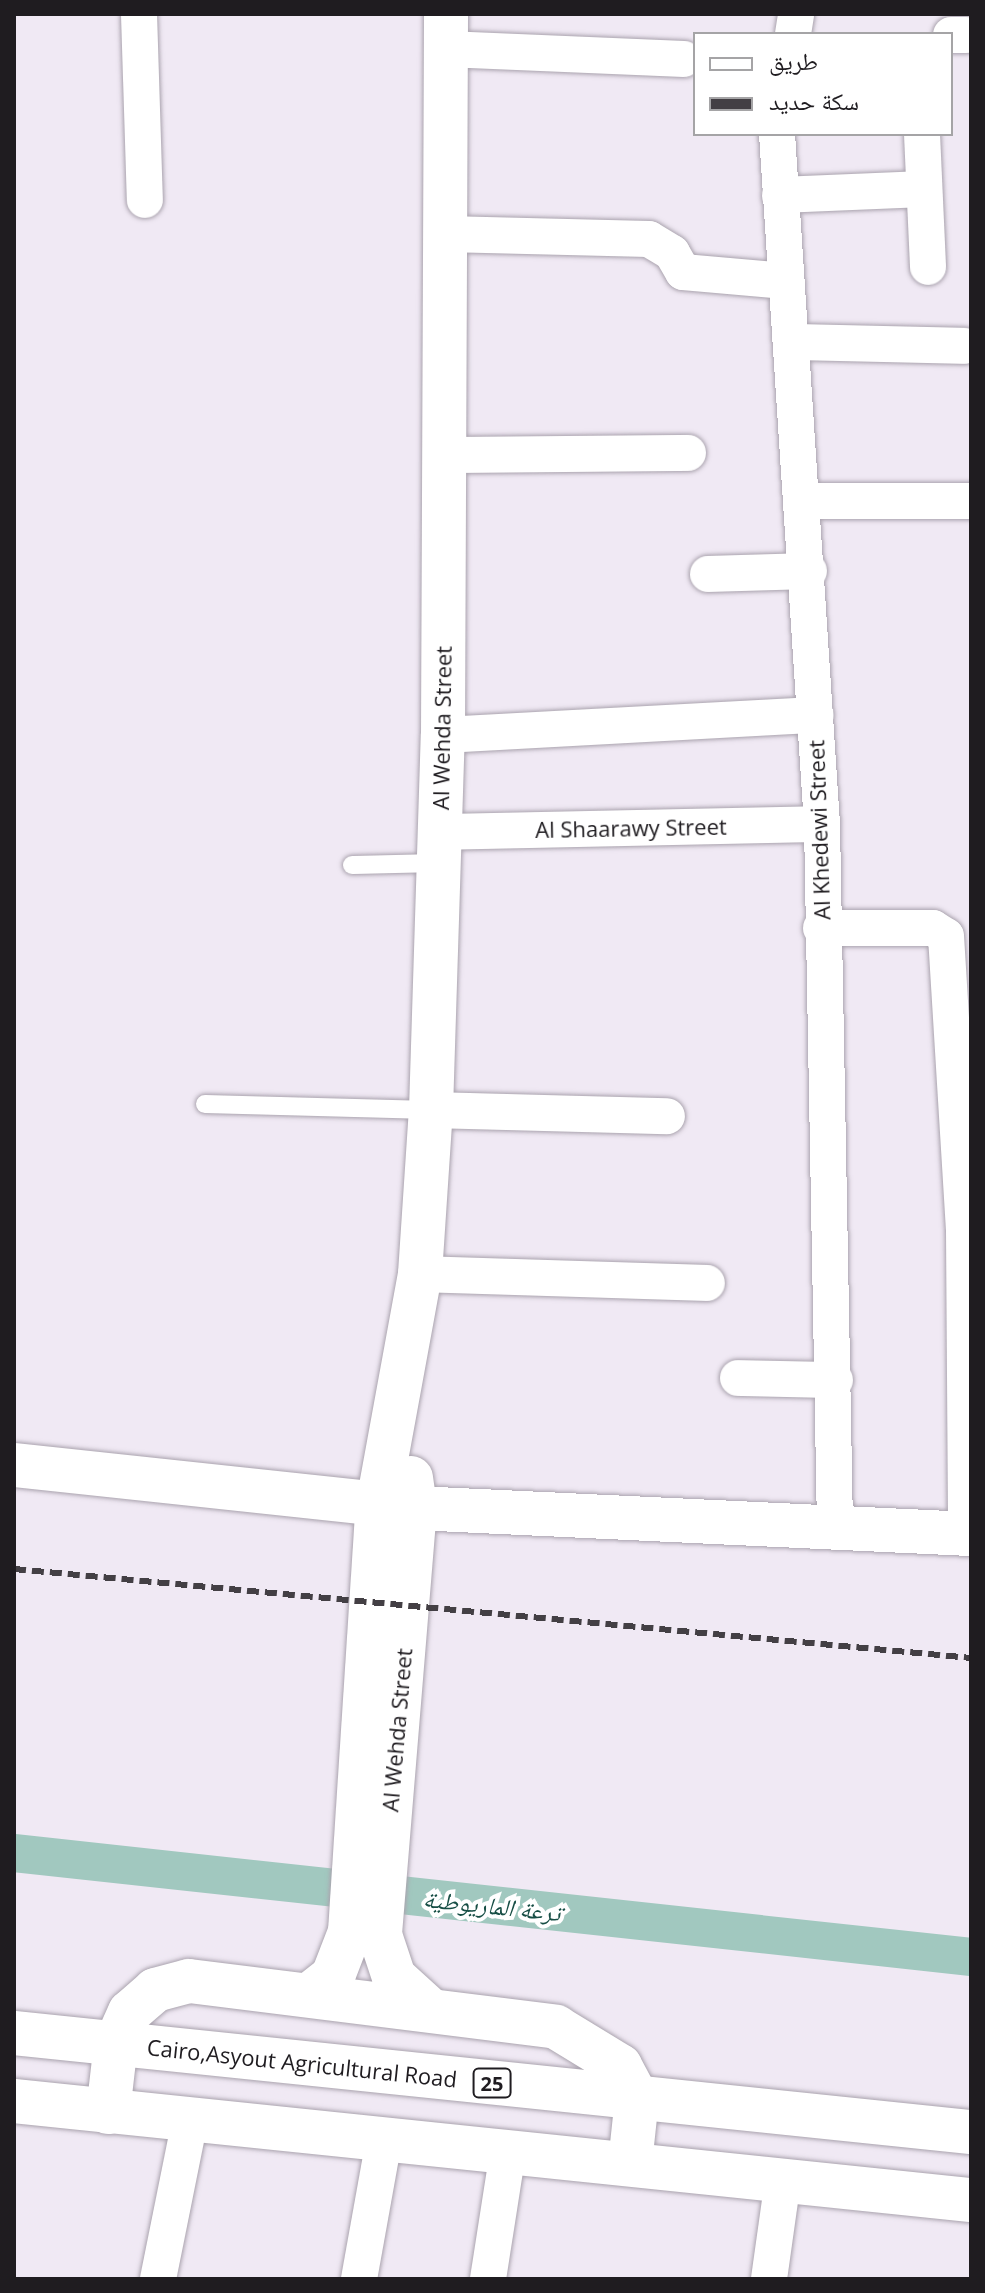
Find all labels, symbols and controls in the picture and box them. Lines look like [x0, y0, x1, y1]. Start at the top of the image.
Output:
legend [693, 32, 953, 136]
text: طريق [769, 44, 818, 77]
text: سكة حديد [769, 84, 859, 117]
street label: Al Wehda Street [427, 646, 457, 810]
street label: Al Khedewi Street [803, 740, 835, 920]
street label: Al Shaarawy Street [535, 813, 727, 843]
street label: Al Wehda Street [377, 1647, 417, 1813]
water label: ترعة الماريوطية [422, 1883, 562, 1927]
street label: Cairo,Asyout Agricultural Road [146, 2034, 458, 2092]
road number: 25 [472, 2067, 512, 2099]

